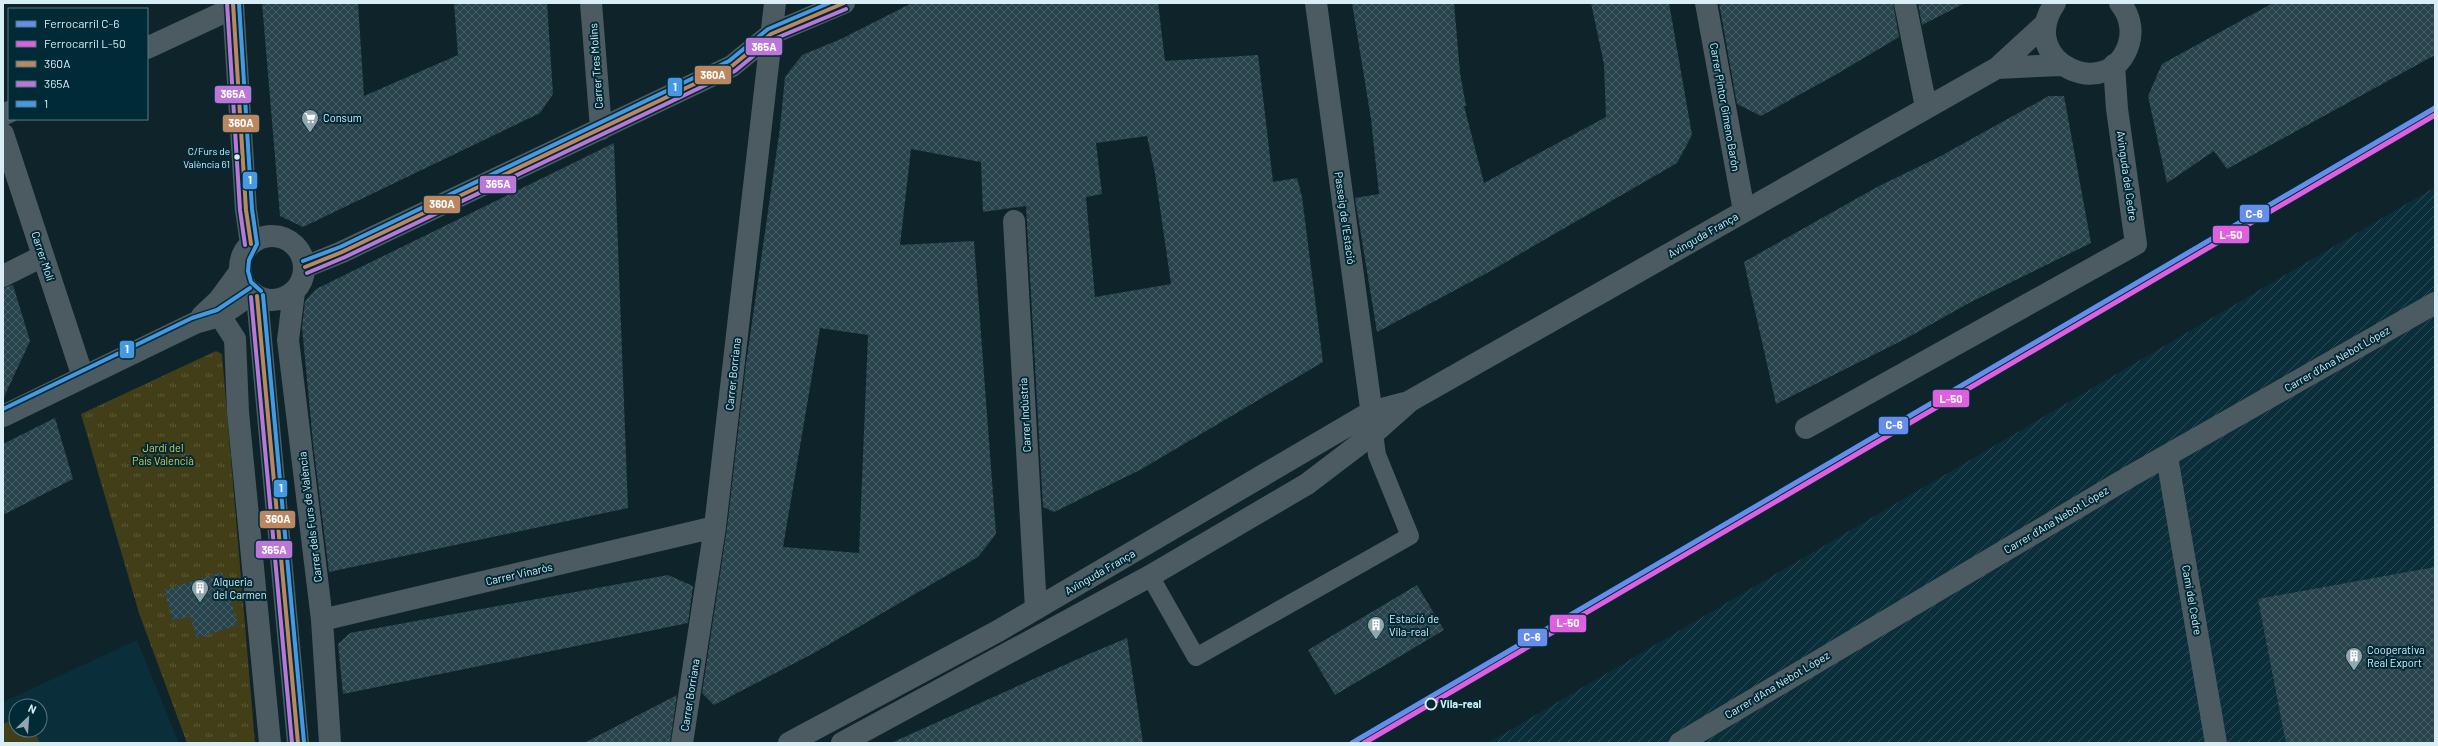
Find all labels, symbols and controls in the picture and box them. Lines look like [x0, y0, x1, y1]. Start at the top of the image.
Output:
legend [8, 8, 148, 120]
text: Ferrocarril C-6 [44, 16, 119, 30]
street label: Carrer Tres Molins [586, 23, 605, 109]
text: Ferrocarril L-50 [44, 36, 126, 50]
line badge: 365A [745, 37, 783, 56]
text: 365A [751, 40, 777, 53]
street label: Carrer Pintor Gimeno Barón [1708, 42, 1743, 172]
text: 360A [44, 56, 70, 70]
line badge: 360A [694, 65, 732, 85]
text: 360A [700, 68, 726, 81]
text: 365A [44, 76, 70, 90]
line badge: 1 [667, 77, 683, 97]
text: 1 [673, 80, 677, 93]
line badge: 365A [214, 85, 252, 104]
text: 365A [220, 87, 246, 100]
text: 1 [44, 96, 48, 110]
supermarket icon: Consum [300, 108, 320, 133]
place label: Consum [323, 111, 362, 124]
line badge: 360A [222, 114, 260, 133]
text: 360A [228, 116, 254, 129]
street label: Avinguda del Cedre [2115, 130, 2140, 222]
place label: C/Furs de València 61 [183, 145, 230, 170]
marker: C/Furs de València 61 [232, 152, 242, 162]
line badge: 1 [242, 171, 258, 190]
street label: Passeig de l'Estació [1333, 171, 1358, 265]
text: 1 [248, 173, 252, 186]
line badge: 365A [479, 175, 517, 194]
text: 365A [485, 177, 511, 190]
line badge: 360A [423, 195, 461, 214]
text: 360A [429, 197, 455, 210]
line badge: C-6 [2239, 204, 2270, 223]
text: C-6 [2245, 207, 2263, 220]
street label: Avinguda França [1665, 209, 1740, 260]
line badge: L-50 [2212, 225, 2250, 244]
text: L-50 [2220, 228, 2243, 241]
street label: Carrer Molí [29, 230, 58, 283]
street label: Carrer d'Ana Nebot López [2282, 323, 2392, 394]
street label: Carrer Borriana [722, 337, 743, 411]
line badge: 1 [119, 340, 135, 359]
text: 1 [125, 342, 129, 355]
street label: Carrer Indústria [1016, 377, 1033, 453]
line badge: L-50 [1932, 389, 1970, 408]
text: L-50 [1940, 392, 1963, 405]
line badge: C-6 [1878, 416, 1909, 435]
text: C-6 [1885, 418, 1903, 431]
park label: Jardí del País Valencià [132, 441, 194, 467]
street label: Carrer dels Furs de València [295, 451, 324, 583]
line badge: 1 [273, 479, 288, 498]
text: 1 [279, 481, 283, 494]
street label: Carrer d'Ana Nebot López [2001, 483, 2110, 556]
line badge: 360A [259, 510, 296, 529]
text: 360A [265, 512, 291, 525]
line badge: 365A [255, 540, 293, 559]
text: 365A [261, 543, 287, 556]
street label: Avinguda França [1062, 546, 1137, 597]
street label: Carrer Vinaròs [484, 560, 554, 588]
street label: Camí del Cedre [2180, 564, 2205, 636]
place label: Alqueria del Carmen [213, 575, 267, 601]
building icon: Alqueria del Carmen [190, 578, 210, 603]
place label: Estació de Vila-real [1389, 612, 1439, 638]
line badge: L-50 [1549, 614, 1587, 633]
building icon: Estació de Vila-real [1366, 615, 1386, 640]
text: L-50 [1557, 616, 1580, 629]
line badge: C-6 [1517, 628, 1548, 647]
text: C-6 [1523, 630, 1541, 643]
place label: Cooperativa Real Export [2367, 643, 2425, 669]
building icon: Cooperativa Real Export [2344, 646, 2364, 671]
street label: Carrer d'Ana Nebot López [1722, 648, 1831, 721]
street label: Carrer Borriana [677, 658, 702, 732]
marker: Vila-real [1424, 697, 1438, 711]
place label: Vila-real [1440, 697, 1481, 710]
north arrow [8, 698, 48, 738]
text: N [26, 701, 39, 716]

